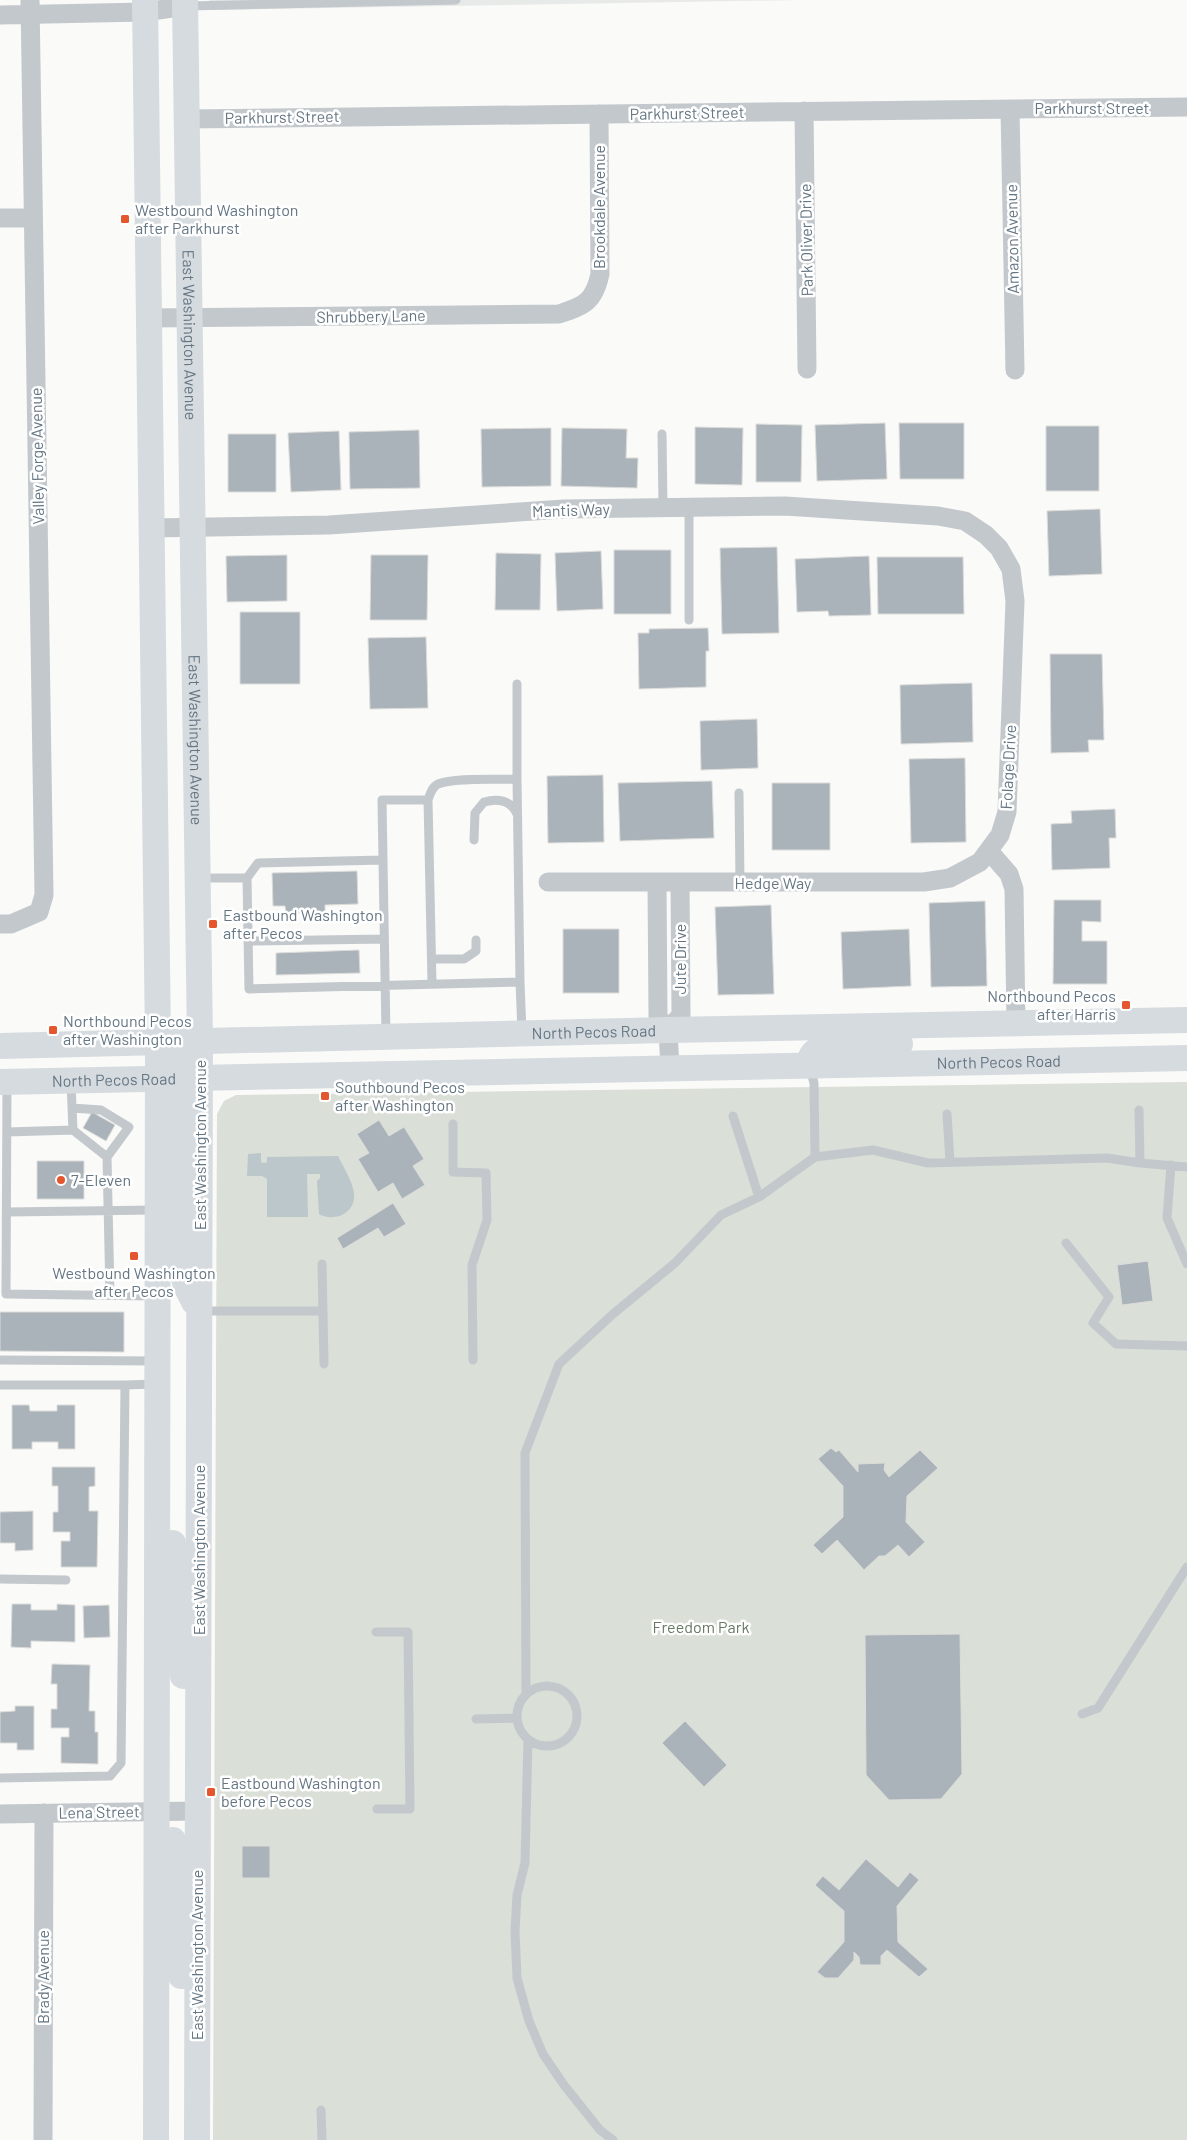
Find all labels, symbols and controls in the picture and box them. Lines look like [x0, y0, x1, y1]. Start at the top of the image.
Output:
street label: Parkhurst Street [1035, 98, 1149, 117]
street label: Parkhurst Street [629, 102, 745, 123]
street label: Parkhurst Street [224, 106, 340, 127]
street label: Brookdale Avenue [589, 145, 608, 269]
street label: Park Oliver Drive [795, 183, 816, 297]
street label: Amazon Avenue [1001, 184, 1022, 294]
place label: Westbound Washington after Parkhurst [135, 200, 299, 237]
marker: Westbound Washington after Parkhurst [119, 213, 131, 225]
street label: East Washington Avenue [180, 249, 201, 420]
street label: Shrubbery Lane [316, 305, 426, 326]
street label: Valley Forge Avenue [26, 387, 47, 525]
street label: Mantis Way [532, 499, 611, 520]
street label: East Washington Avenue [185, 654, 207, 825]
street label: Folage Drive [996, 724, 1019, 810]
street label: Hedge Way [735, 873, 812, 892]
place label: Eastbound Washington after Pecos [223, 905, 383, 942]
marker: Eastbound Washington after Pecos [207, 918, 219, 930]
street label: Jute Drive [670, 924, 689, 994]
place label: Northbound Pecos after Harris [987, 986, 1116, 1023]
marker: Northbound Pecos after Harris [1120, 999, 1132, 1011]
place label: Northbound Pecos after Washington [63, 1011, 192, 1048]
street label: North Pecos Road [531, 1020, 656, 1042]
marker: Northbound Pecos after Washington [47, 1024, 59, 1036]
street label: North Pecos Road [936, 1051, 1061, 1072]
street label: East Washington Avenue [190, 1060, 209, 1230]
street label: North Pecos Road [52, 1068, 176, 1090]
place label: Southbound Pecos after Washington [335, 1077, 465, 1114]
marker: Southbound Pecos after Washington [319, 1090, 331, 1102]
place label: 7-Eleven [71, 1170, 131, 1189]
marker: 7-Eleven [55, 1174, 67, 1186]
marker: Westbound Washington after Pecos [128, 1250, 140, 1262]
place label: Westbound Washington after Pecos [52, 1263, 216, 1300]
street label: East Washington Avenue [189, 1465, 208, 1635]
park label: Freedom Park [652, 1617, 750, 1636]
place label: Eastbound Washington before Pecos [221, 1773, 381, 1810]
marker: Eastbound Washington before Pecos [205, 1786, 217, 1798]
street label: Lena Street [58, 1801, 140, 1822]
street label: East Washington Avenue [187, 1870, 206, 2040]
street label: Brady Avenue [33, 1930, 52, 2024]

